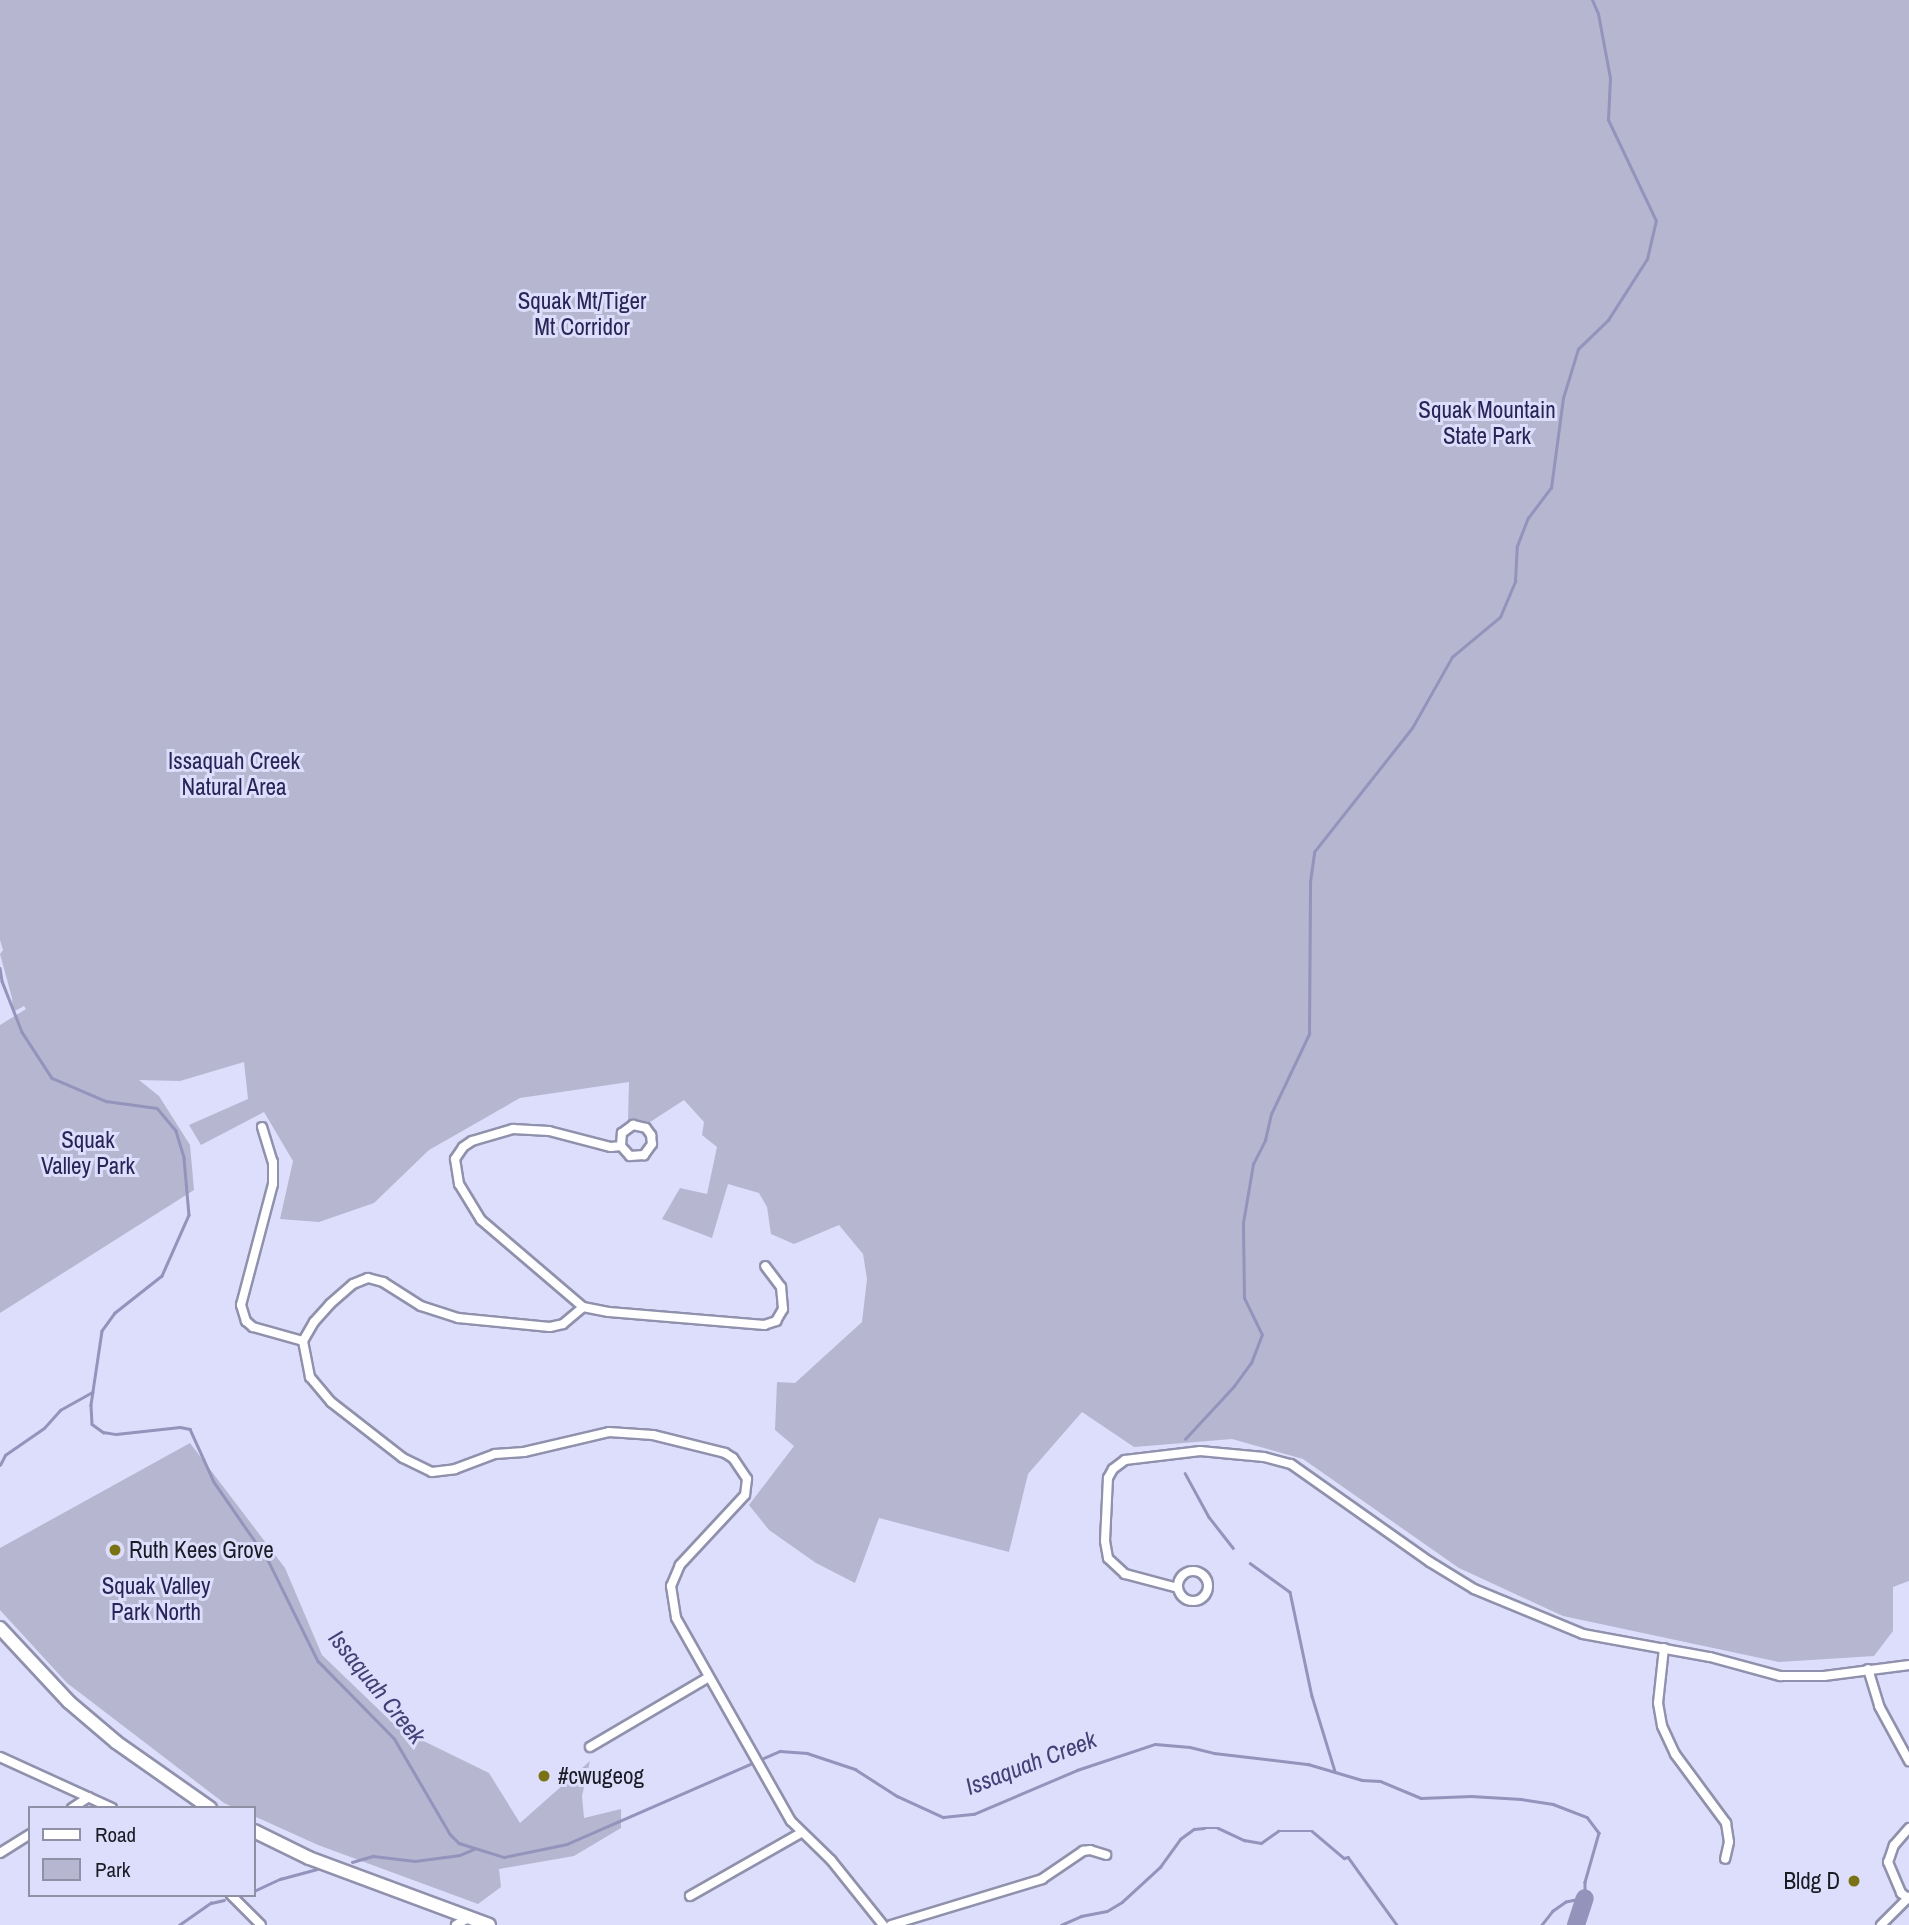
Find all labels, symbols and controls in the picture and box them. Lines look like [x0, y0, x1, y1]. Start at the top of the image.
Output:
park label: Squak Mt/Tiger Mt Corridor [518, 287, 646, 341]
park label: Squak Mountain State Park [1418, 396, 1556, 450]
park label: Issaquah Creek Natural Area [168, 747, 300, 801]
park label: Squak Valley Park [41, 1126, 135, 1180]
place label: Ruth Kees Grove [129, 1536, 274, 1564]
marker: Ruth Kees Grove [107, 1542, 123, 1558]
park label: Squak Valley Park North [102, 1572, 210, 1626]
water label: Issaquah Creek [322, 1624, 432, 1750]
water label: Issaquah Creek [962, 1725, 1100, 1801]
place label: #cwugeog [558, 1762, 644, 1790]
marker: #cwugeog [536, 1768, 552, 1784]
legend [28, 1806, 256, 1897]
text: Road [95, 1820, 136, 1849]
text: Park [95, 1855, 130, 1884]
place label: Bldg D [1783, 1867, 1840, 1895]
marker: Bldg D [1846, 1873, 1862, 1889]

